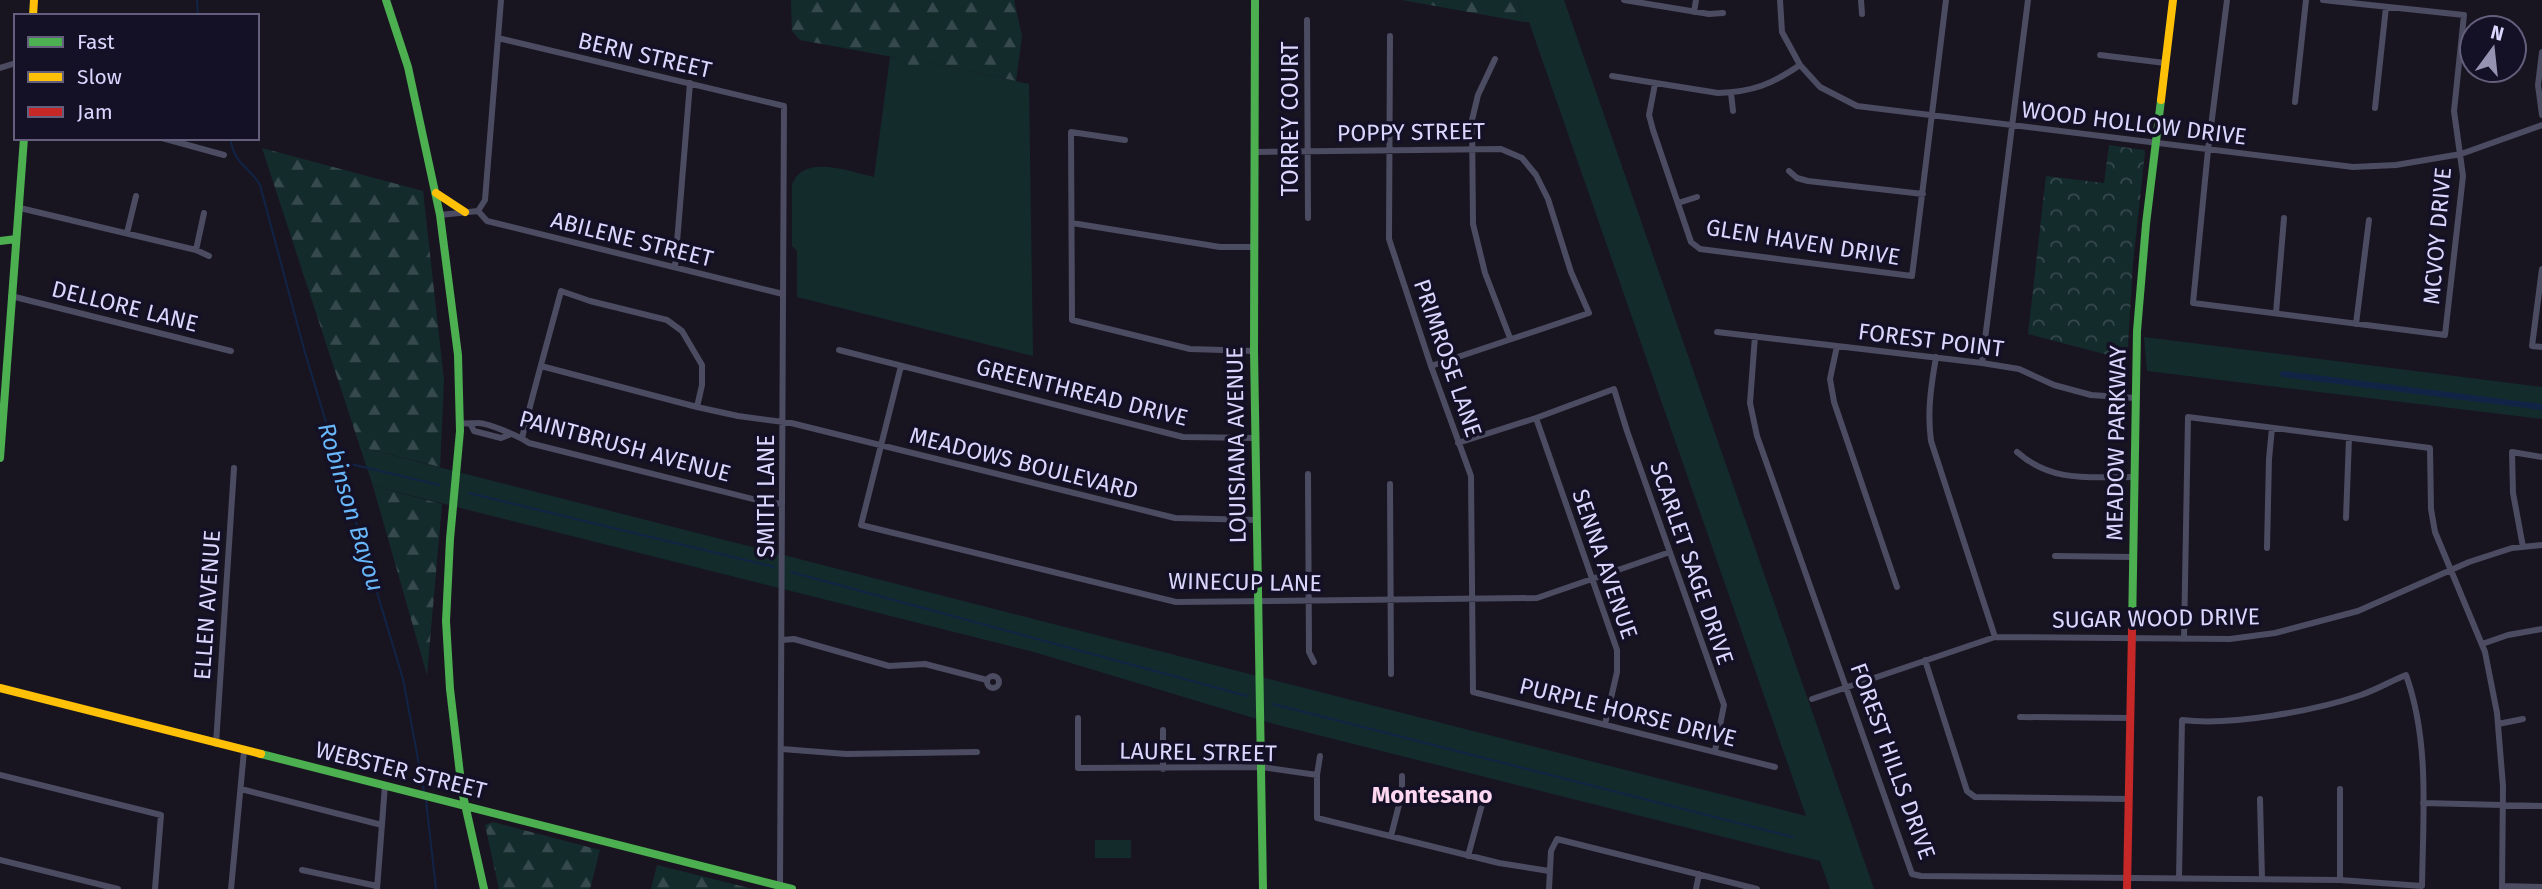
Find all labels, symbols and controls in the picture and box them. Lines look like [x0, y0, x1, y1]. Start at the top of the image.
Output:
legend [14, 14, 259, 140]
north arrow [2458, 14, 2528, 84]
text: N [2488, 20, 2506, 46]
street label: BERN STREET [575, 26, 715, 84]
text: Fast [77, 29, 115, 55]
street label: TORREY COURT [1276, 42, 1304, 196]
text: Slow [77, 64, 122, 90]
street label: WOOD HOLLOW DRIVE [2020, 95, 2248, 151]
text: Jam [77, 99, 113, 125]
street label: POPPY STREET [1337, 117, 1485, 147]
street label: MCVOY DRIVE [2417, 166, 2457, 306]
street label: ABILENE STREET [548, 205, 716, 273]
street label: GLEN HAVEN DRIVE [1704, 213, 1902, 271]
street label: DELLORE LANE [49, 274, 201, 338]
street label: PRIMROSE LANE [1408, 275, 1488, 441]
street label: FOREST POINT [1857, 317, 2006, 363]
street label: MEADOW PARKWAY [2100, 345, 2132, 541]
street label: LOUISIANA AVENUE [1220, 346, 1252, 544]
street label: GREENTHREAD DRIVE [973, 352, 1191, 432]
street label: PAINTBRUSH AVENUE [516, 404, 734, 488]
water label: Robinson Bayou [312, 419, 390, 595]
street label: MEADOWS BOULEVARD [907, 421, 1141, 505]
street label: SMITH LANE [752, 434, 780, 558]
street label: SCARLET SAGE DRIVE [1644, 458, 1740, 668]
street label: SENNA AVENUE [1566, 485, 1644, 643]
street label: ELLEN AVENUE [188, 529, 226, 681]
street label: WINECUP LANE [1168, 567, 1322, 597]
street label: SUGAR WOOD DRIVE [2052, 602, 2260, 634]
street label: FOREST HILLS DRIVE [1844, 659, 1942, 863]
street label: PURPLE HORSE DRIVE [1517, 671, 1739, 753]
street label: WEBSTER STREET [313, 735, 490, 805]
street label: LAUREL STREET [1119, 737, 1277, 767]
district label: Montesano [1371, 781, 1493, 809]

